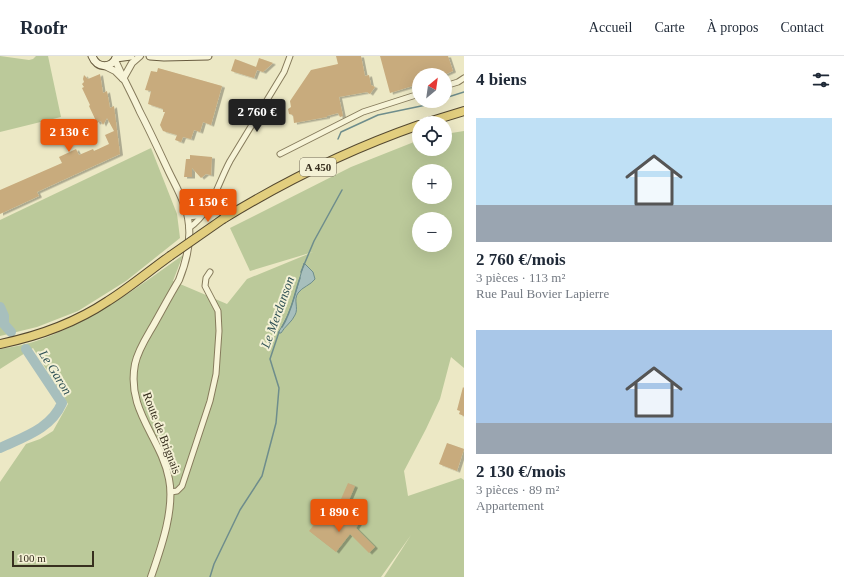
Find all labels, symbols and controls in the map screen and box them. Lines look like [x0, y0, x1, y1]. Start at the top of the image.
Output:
text: Roofr [20, 17, 67, 38]
text: Accueil [589, 20, 632, 35]
text: Carte [654, 20, 685, 35]
text: À propos [707, 20, 758, 35]
text: Contact [780, 20, 824, 35]
north arrow [412, 68, 452, 108]
map controls [412, 68, 452, 252]
icon: filters [810, 69, 832, 91]
text: 4 biens [476, 70, 527, 89]
pin: 2 760 € [220, 99, 294, 133]
text: 2 760 € [238, 104, 277, 119]
button: locate [412, 116, 452, 156]
pin: 2 130 € [32, 119, 106, 153]
text: 2 130 € [50, 124, 89, 139]
icon: home [618, 144, 690, 216]
road number: A 450 [300, 158, 336, 176]
button: + [412, 164, 452, 204]
pin: 1 150 € [171, 189, 245, 223]
text: 1 150 € [189, 194, 228, 209]
button: − [412, 212, 452, 252]
text: 2 760 €/mois [476, 250, 566, 269]
text: 3 pièces · 113 m² [476, 270, 565, 285]
water label: Le Merdanson [257, 274, 297, 351]
text: Rue Paul Bovier Lapierre [476, 286, 609, 301]
water label: Le Garon [36, 346, 75, 397]
icon: home [618, 356, 690, 428]
street label: Route de Brignais [140, 390, 184, 476]
text: 2 130 €/mois [476, 462, 566, 481]
text: 3 pièces · 89 m² [476, 482, 559, 497]
text: Appartement [476, 498, 544, 513]
pin: 1 890 € [302, 499, 376, 533]
text: 1 890 € [320, 504, 359, 519]
scale bar [12, 549, 94, 568]
text: 100 m [18, 552, 46, 564]

